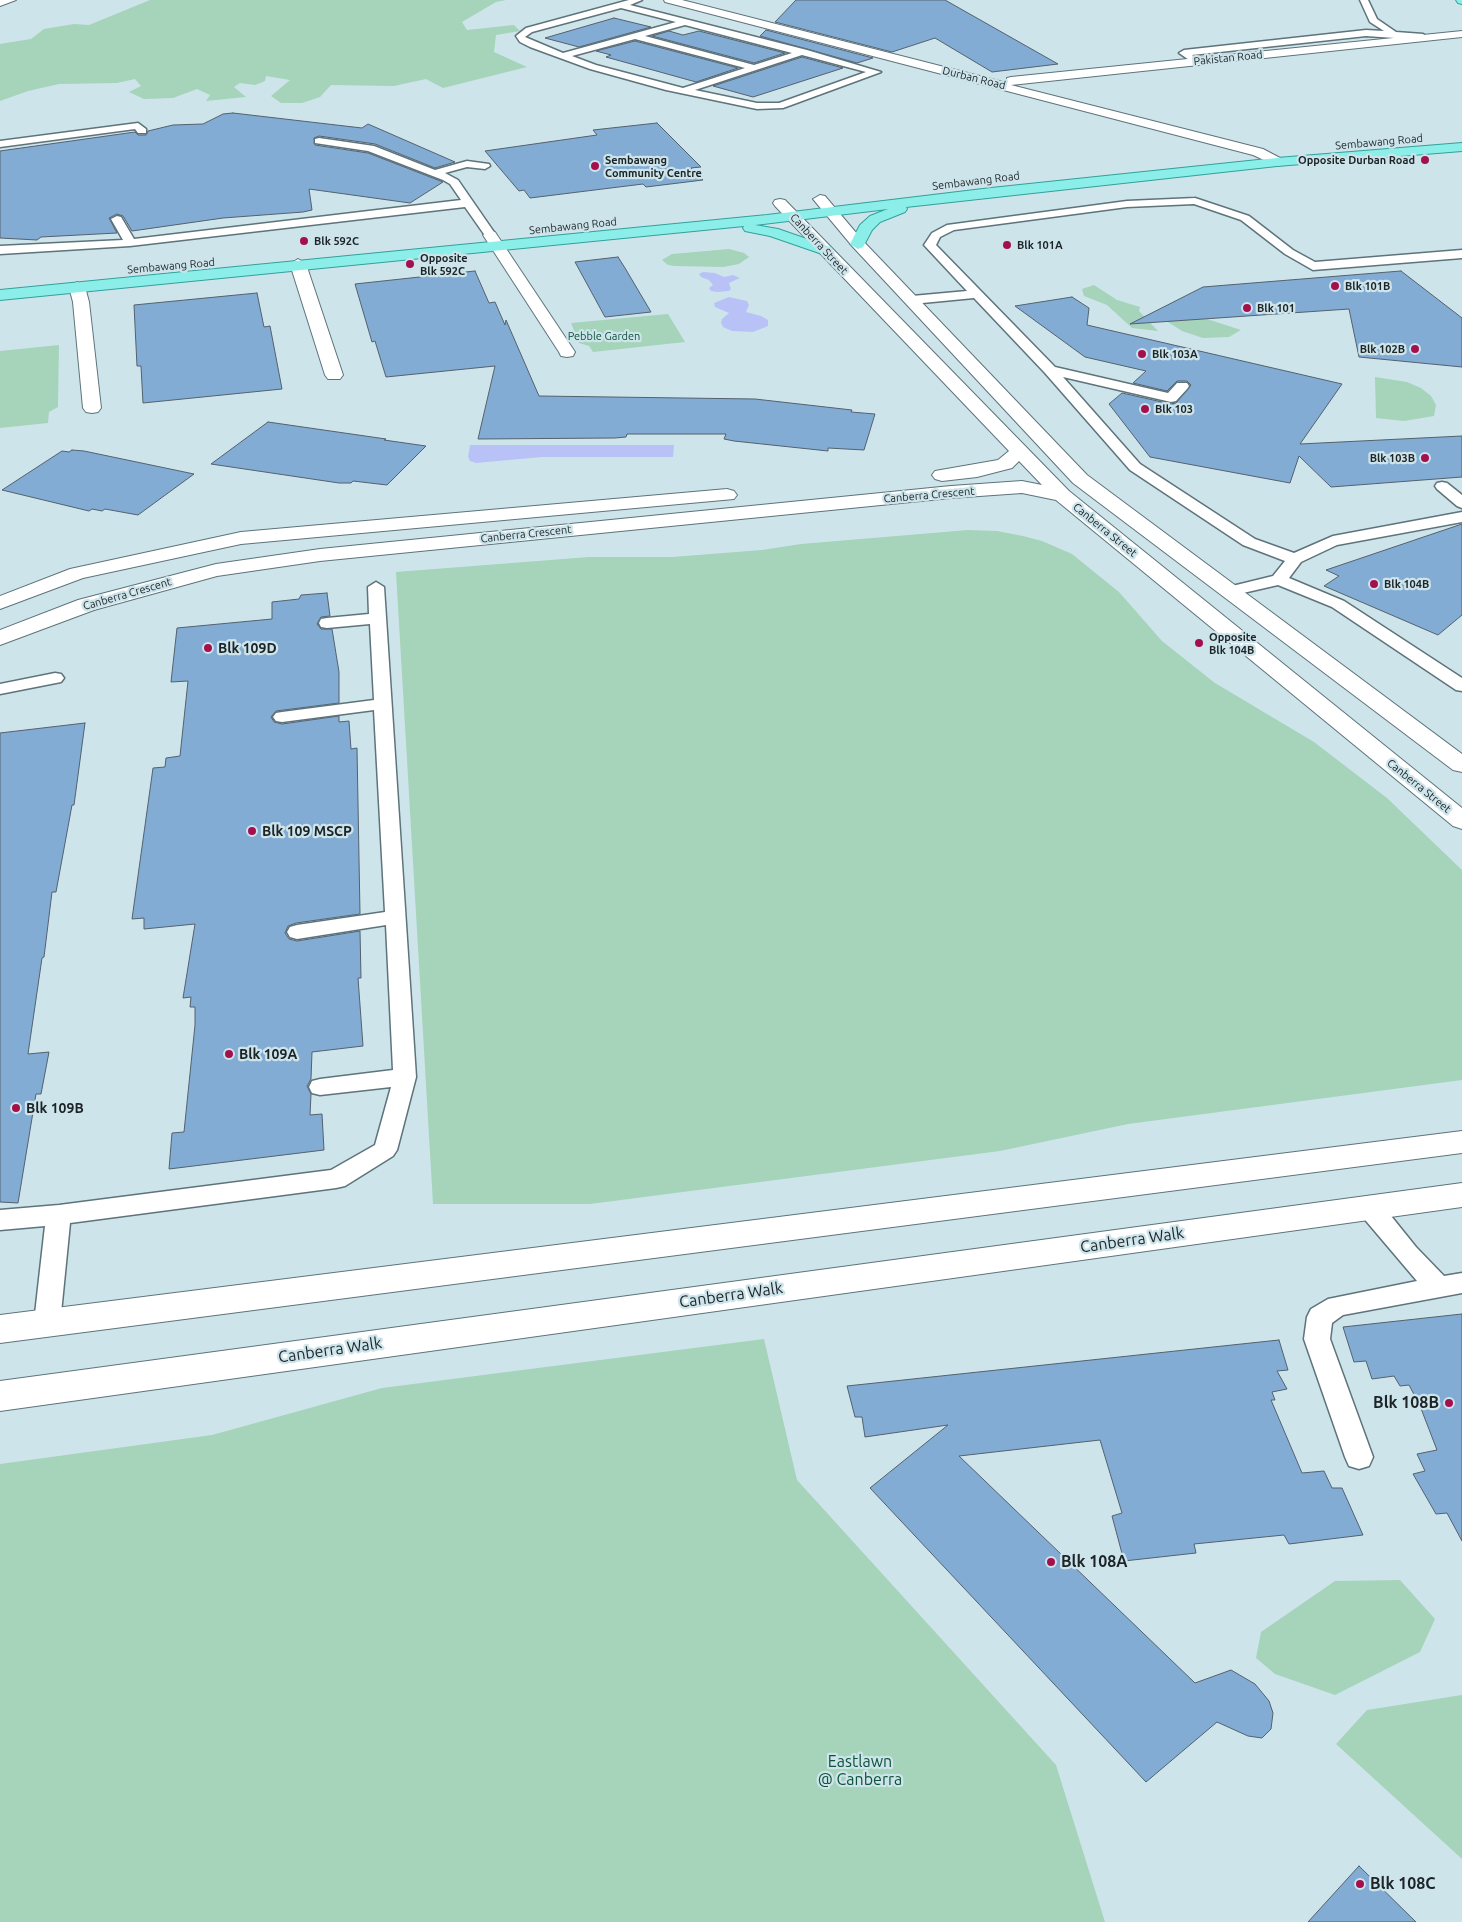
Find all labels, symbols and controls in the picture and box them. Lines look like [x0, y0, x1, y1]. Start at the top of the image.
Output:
street label: Pakistan Road [1193, 48, 1263, 68]
street label: Durban Road [941, 64, 1007, 92]
street label: Sembawang Road [1335, 132, 1423, 152]
place label: Sembawang Community Centre [605, 153, 702, 179]
place label: Opposite Durban Road [1298, 153, 1415, 167]
marker: Opposite Durban Road [1419, 154, 1431, 166]
marker: Sembawang Community Centre [589, 160, 601, 172]
street label: Sembawang Road [931, 169, 1021, 193]
street label: Canberra Street [787, 211, 851, 277]
street label: Sembawang Road [529, 215, 617, 237]
place label: Blk 592C [314, 234, 359, 248]
marker: Blk 592C [298, 235, 310, 247]
place label: Blk 101A [1017, 238, 1063, 252]
marker: Blk 101A [1001, 239, 1013, 251]
place label: Opposite Blk 592C [420, 251, 468, 277]
street label: Sembawang Road [127, 256, 215, 276]
marker: Opposite Blk 592C [404, 258, 416, 270]
place label: Blk 101B [1345, 279, 1390, 293]
marker: Blk 101B [1329, 280, 1341, 292]
place label: Blk 101 [1257, 301, 1295, 315]
marker: Blk 101 [1241, 302, 1253, 314]
park label: Pebble Garden [568, 329, 640, 343]
place label: Blk 102B [1360, 342, 1405, 356]
marker: Blk 102B [1409, 343, 1421, 355]
place label: Blk 103A [1152, 347, 1198, 361]
marker: Blk 103A [1136, 348, 1148, 360]
place label: Blk 103 [1155, 402, 1193, 416]
marker: Blk 103 [1139, 403, 1151, 415]
place label: Blk 103B [1370, 451, 1415, 465]
marker: Blk 103B [1419, 452, 1431, 464]
street label: Canberra Crescent [883, 484, 975, 506]
street label: Canberra Street [1070, 500, 1140, 560]
street label: Canberra Crescent [480, 523, 572, 545]
street label: Canberra Crescent [81, 575, 173, 613]
place label: Blk 104B [1384, 577, 1429, 591]
marker: Blk 104B [1368, 578, 1380, 590]
place label: Opposite Blk 104B [1209, 630, 1257, 656]
marker: Opposite Blk 104B [1193, 637, 1205, 649]
place label: Blk 109D [218, 640, 277, 656]
marker: Blk 109D [202, 642, 214, 654]
street label: Canberra Street [1384, 756, 1454, 816]
place label: Blk 109 MSCP [262, 823, 352, 839]
marker: Blk 109 MSCP [246, 825, 258, 837]
place label: Blk 109A [239, 1046, 297, 1062]
marker: Blk 109A [223, 1048, 235, 1060]
place label: Blk 109B [26, 1100, 84, 1116]
marker: Blk 109B [10, 1102, 22, 1114]
street label: Canberra Walk [1079, 1223, 1185, 1257]
street label: Canberra Walk [678, 1278, 784, 1312]
street label: Canberra Walk [277, 1333, 383, 1367]
place label: Blk 108B [1373, 1393, 1439, 1413]
marker: Blk 108B [1443, 1397, 1455, 1409]
place label: Blk 108A [1061, 1552, 1128, 1572]
marker: Blk 108A [1045, 1556, 1057, 1568]
park label: Eastlawn @ Canberra [818, 1752, 902, 1790]
place label: Blk 108C [1370, 1874, 1436, 1894]
marker: Blk 108C [1354, 1878, 1366, 1890]

